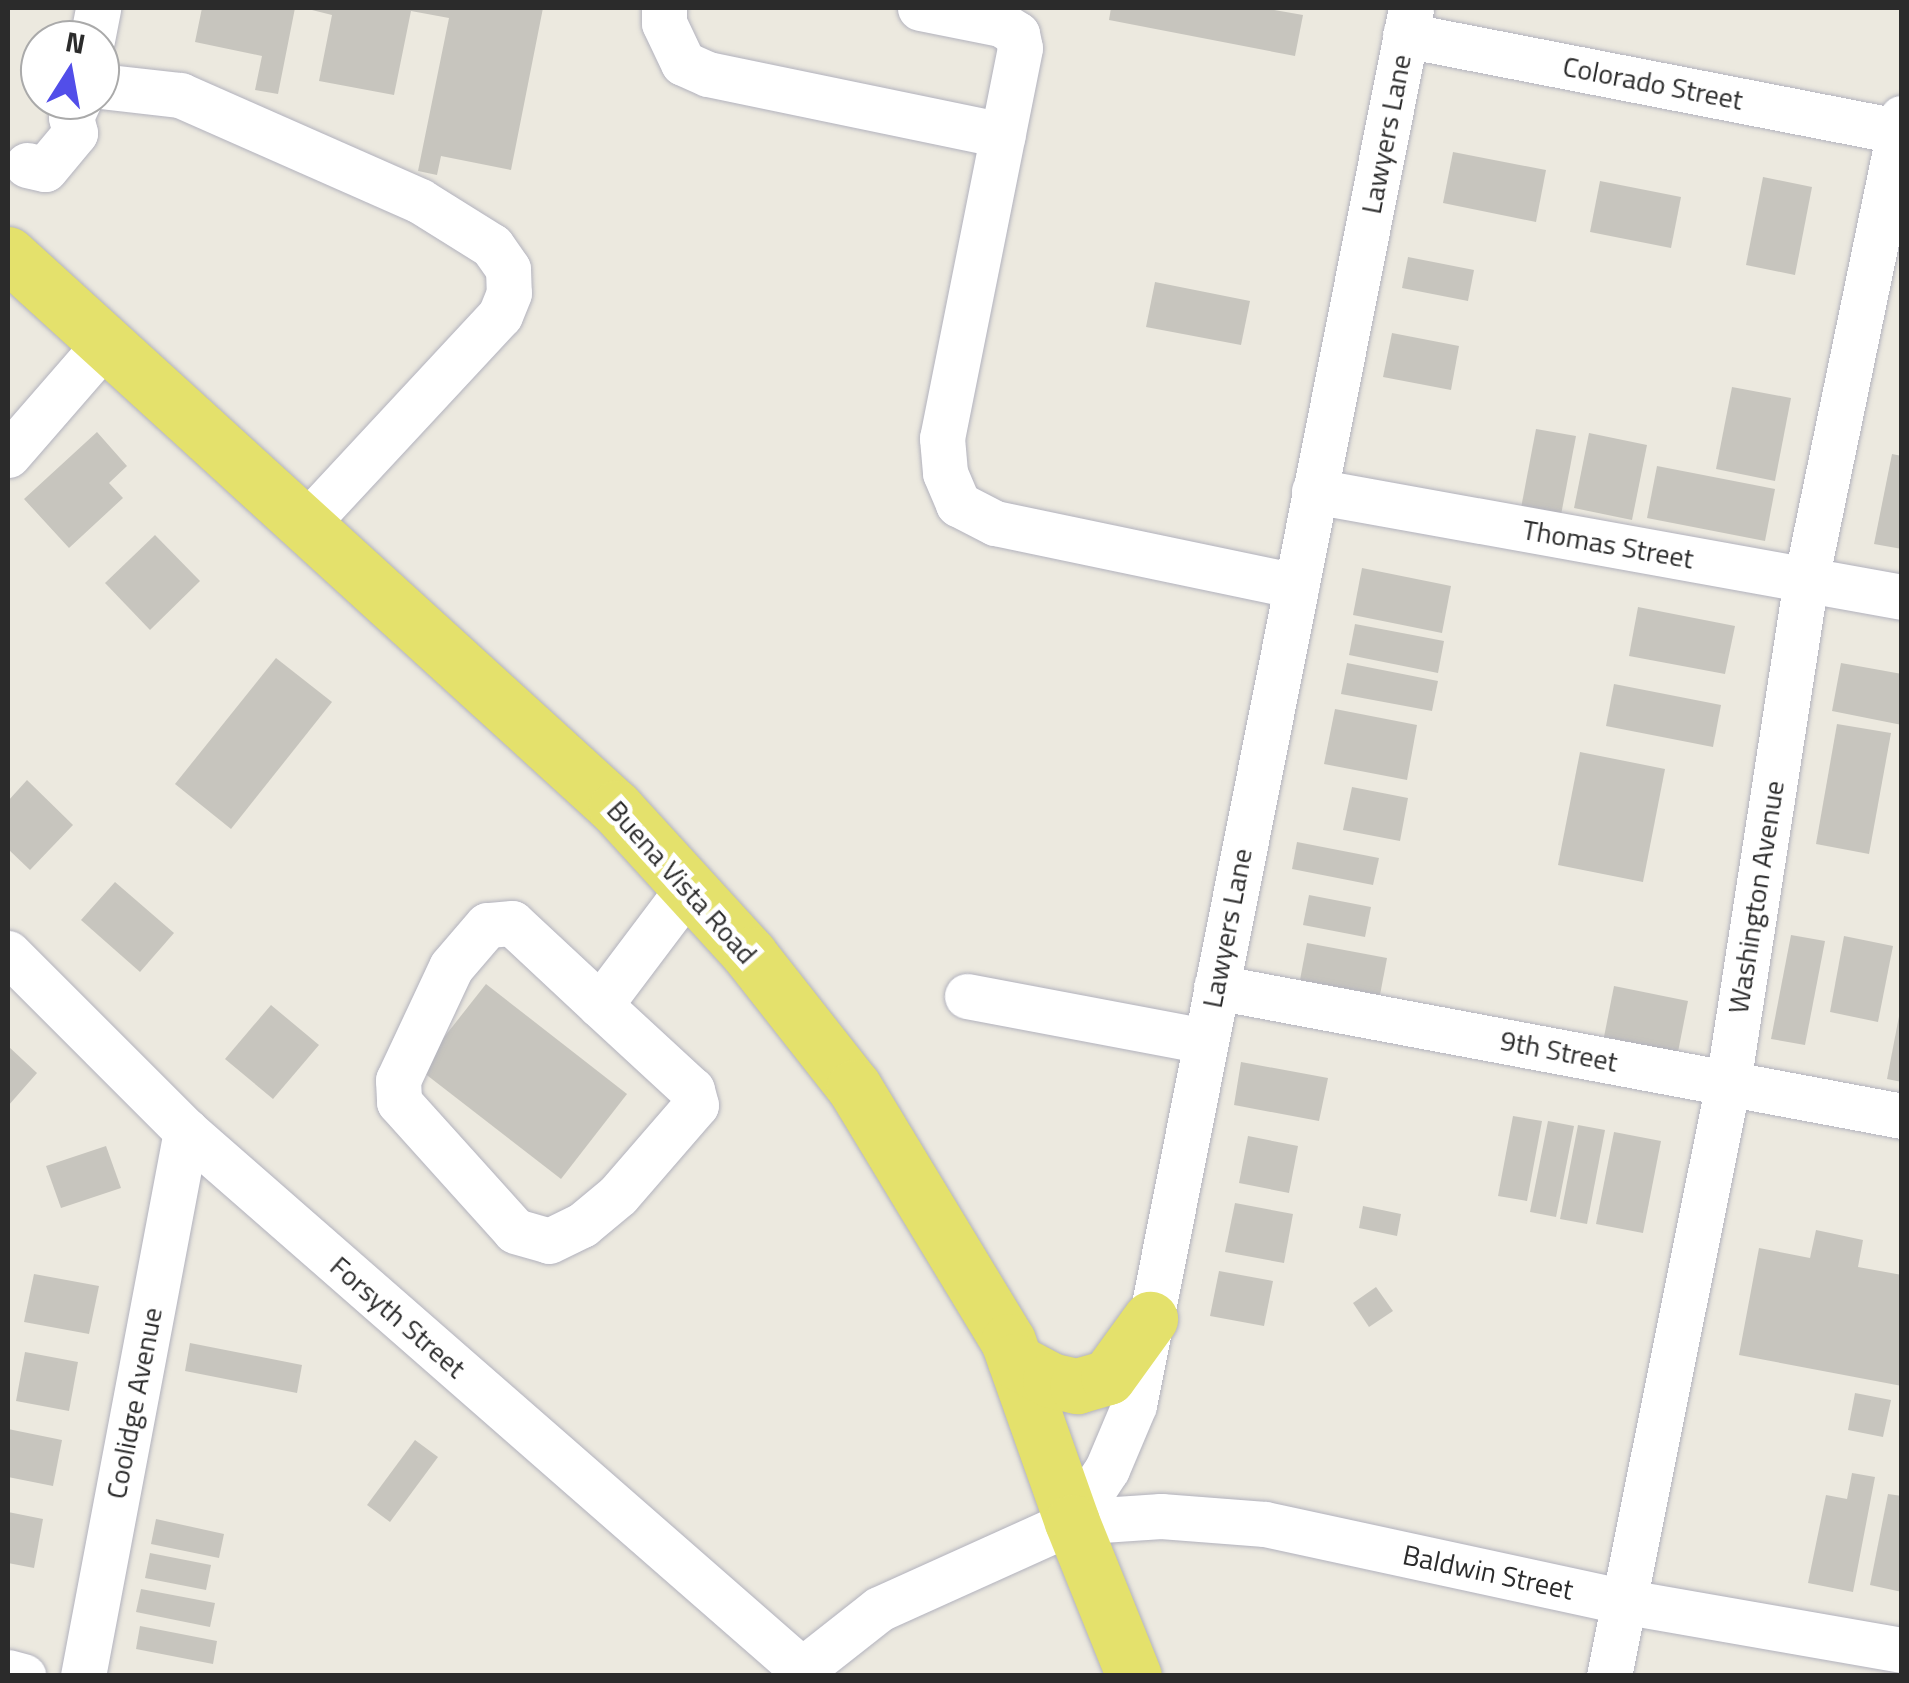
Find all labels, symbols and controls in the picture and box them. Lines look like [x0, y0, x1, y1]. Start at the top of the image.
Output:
text: N [62, 19, 89, 65]
north arrow [20, 20, 120, 120]
street label: Colorado Street [1560, 49, 1746, 117]
street label: Lawyers Lane [1354, 51, 1418, 217]
street label: Thomas Street [1520, 512, 1696, 576]
street label: Washington Avenue [1721, 778, 1791, 1016]
street label: Buena Vista Road [600, 794, 764, 970]
street label: Lawyers Lane [1195, 845, 1259, 1011]
street label: 9th Street [1497, 1023, 1621, 1079]
street label: Forsyth Street [323, 1249, 473, 1385]
street label: Coolidge Avenue [99, 1304, 169, 1502]
street label: Baldwin Street [1400, 1538, 1576, 1606]

